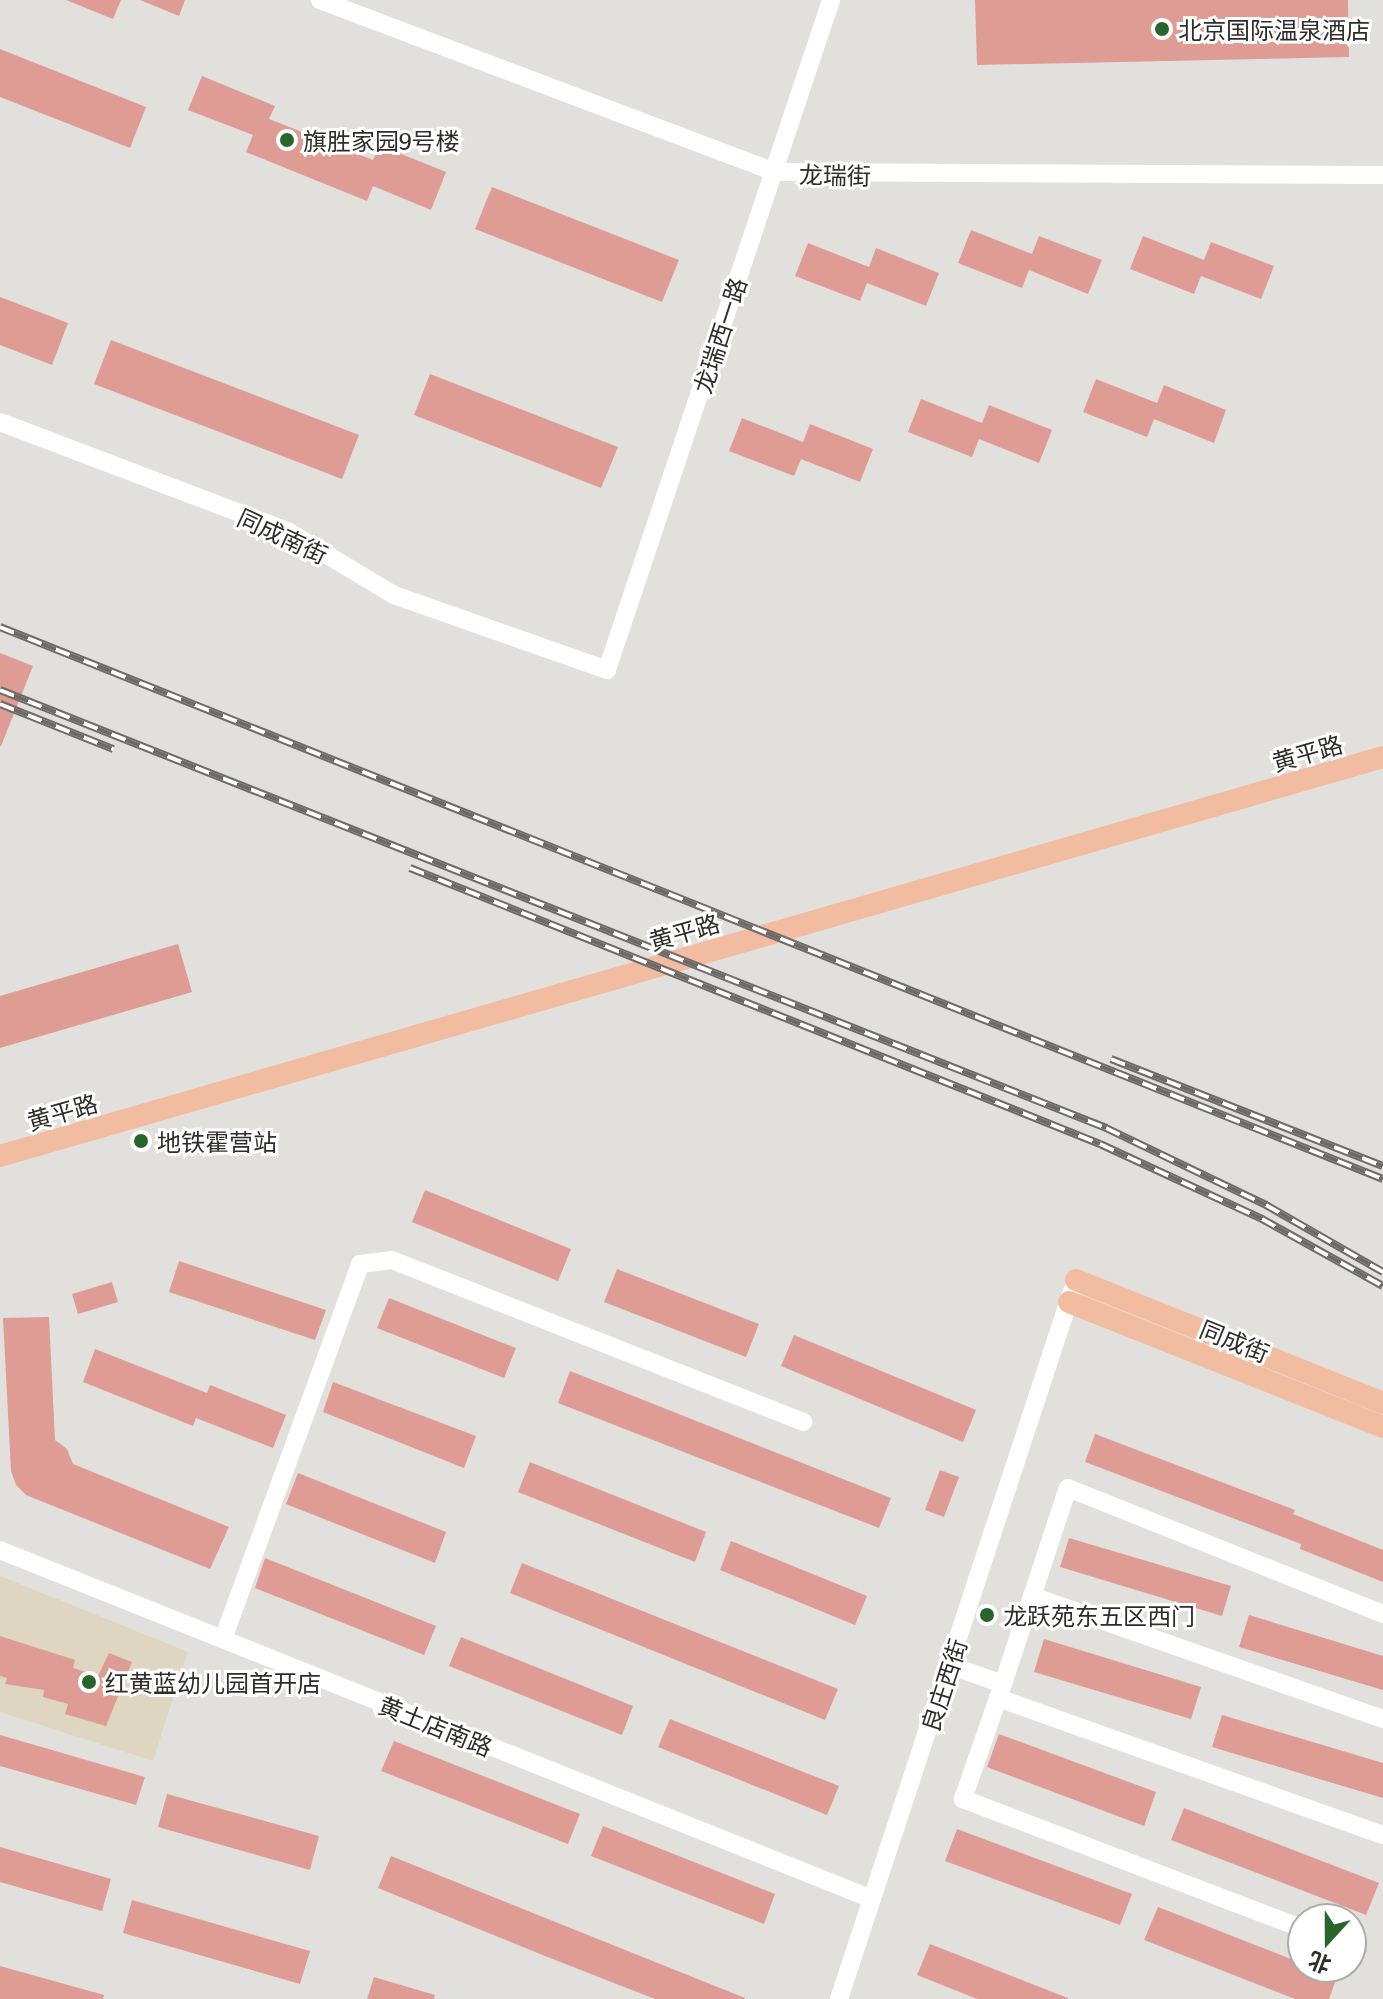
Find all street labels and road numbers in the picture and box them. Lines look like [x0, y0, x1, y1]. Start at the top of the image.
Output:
street label: 龙瑞街 [799, 159, 871, 189]
street label: 龙瑞西一路 [687, 273, 751, 397]
street label: 同成南街 [233, 502, 333, 568]
street label: 黄平路 [1268, 728, 1346, 776]
street label: 黄平路 [645, 907, 723, 955]
street label: 黄平路 [23, 1087, 101, 1135]
street label: 同成街 [1196, 1313, 1274, 1367]
street label: 良庄西街 [914, 1635, 972, 1735]
street label: 黄土店南路 [375, 1689, 497, 1761]

